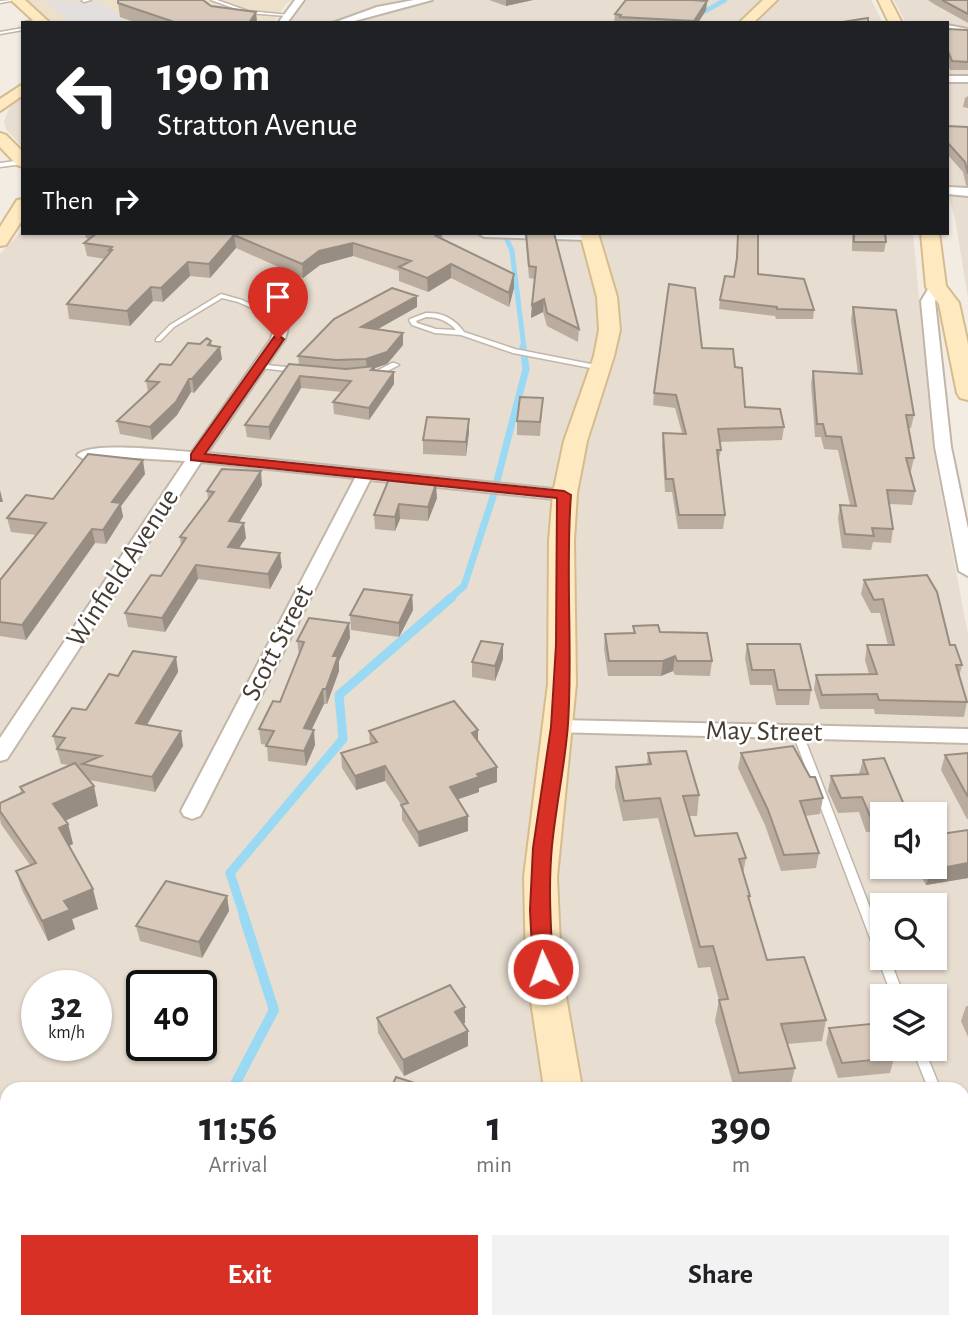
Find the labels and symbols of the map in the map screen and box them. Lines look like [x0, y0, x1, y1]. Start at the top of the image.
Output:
pin [248, 267, 308, 339]
street label: Winfield Avenue [62, 484, 184, 652]
street label: Scott Street [237, 581, 319, 705]
street label: May Street [705, 717, 823, 747]
position arrow [506, 932, 580, 1006]
speed limit sign: 40 [126, 970, 217, 1061]

